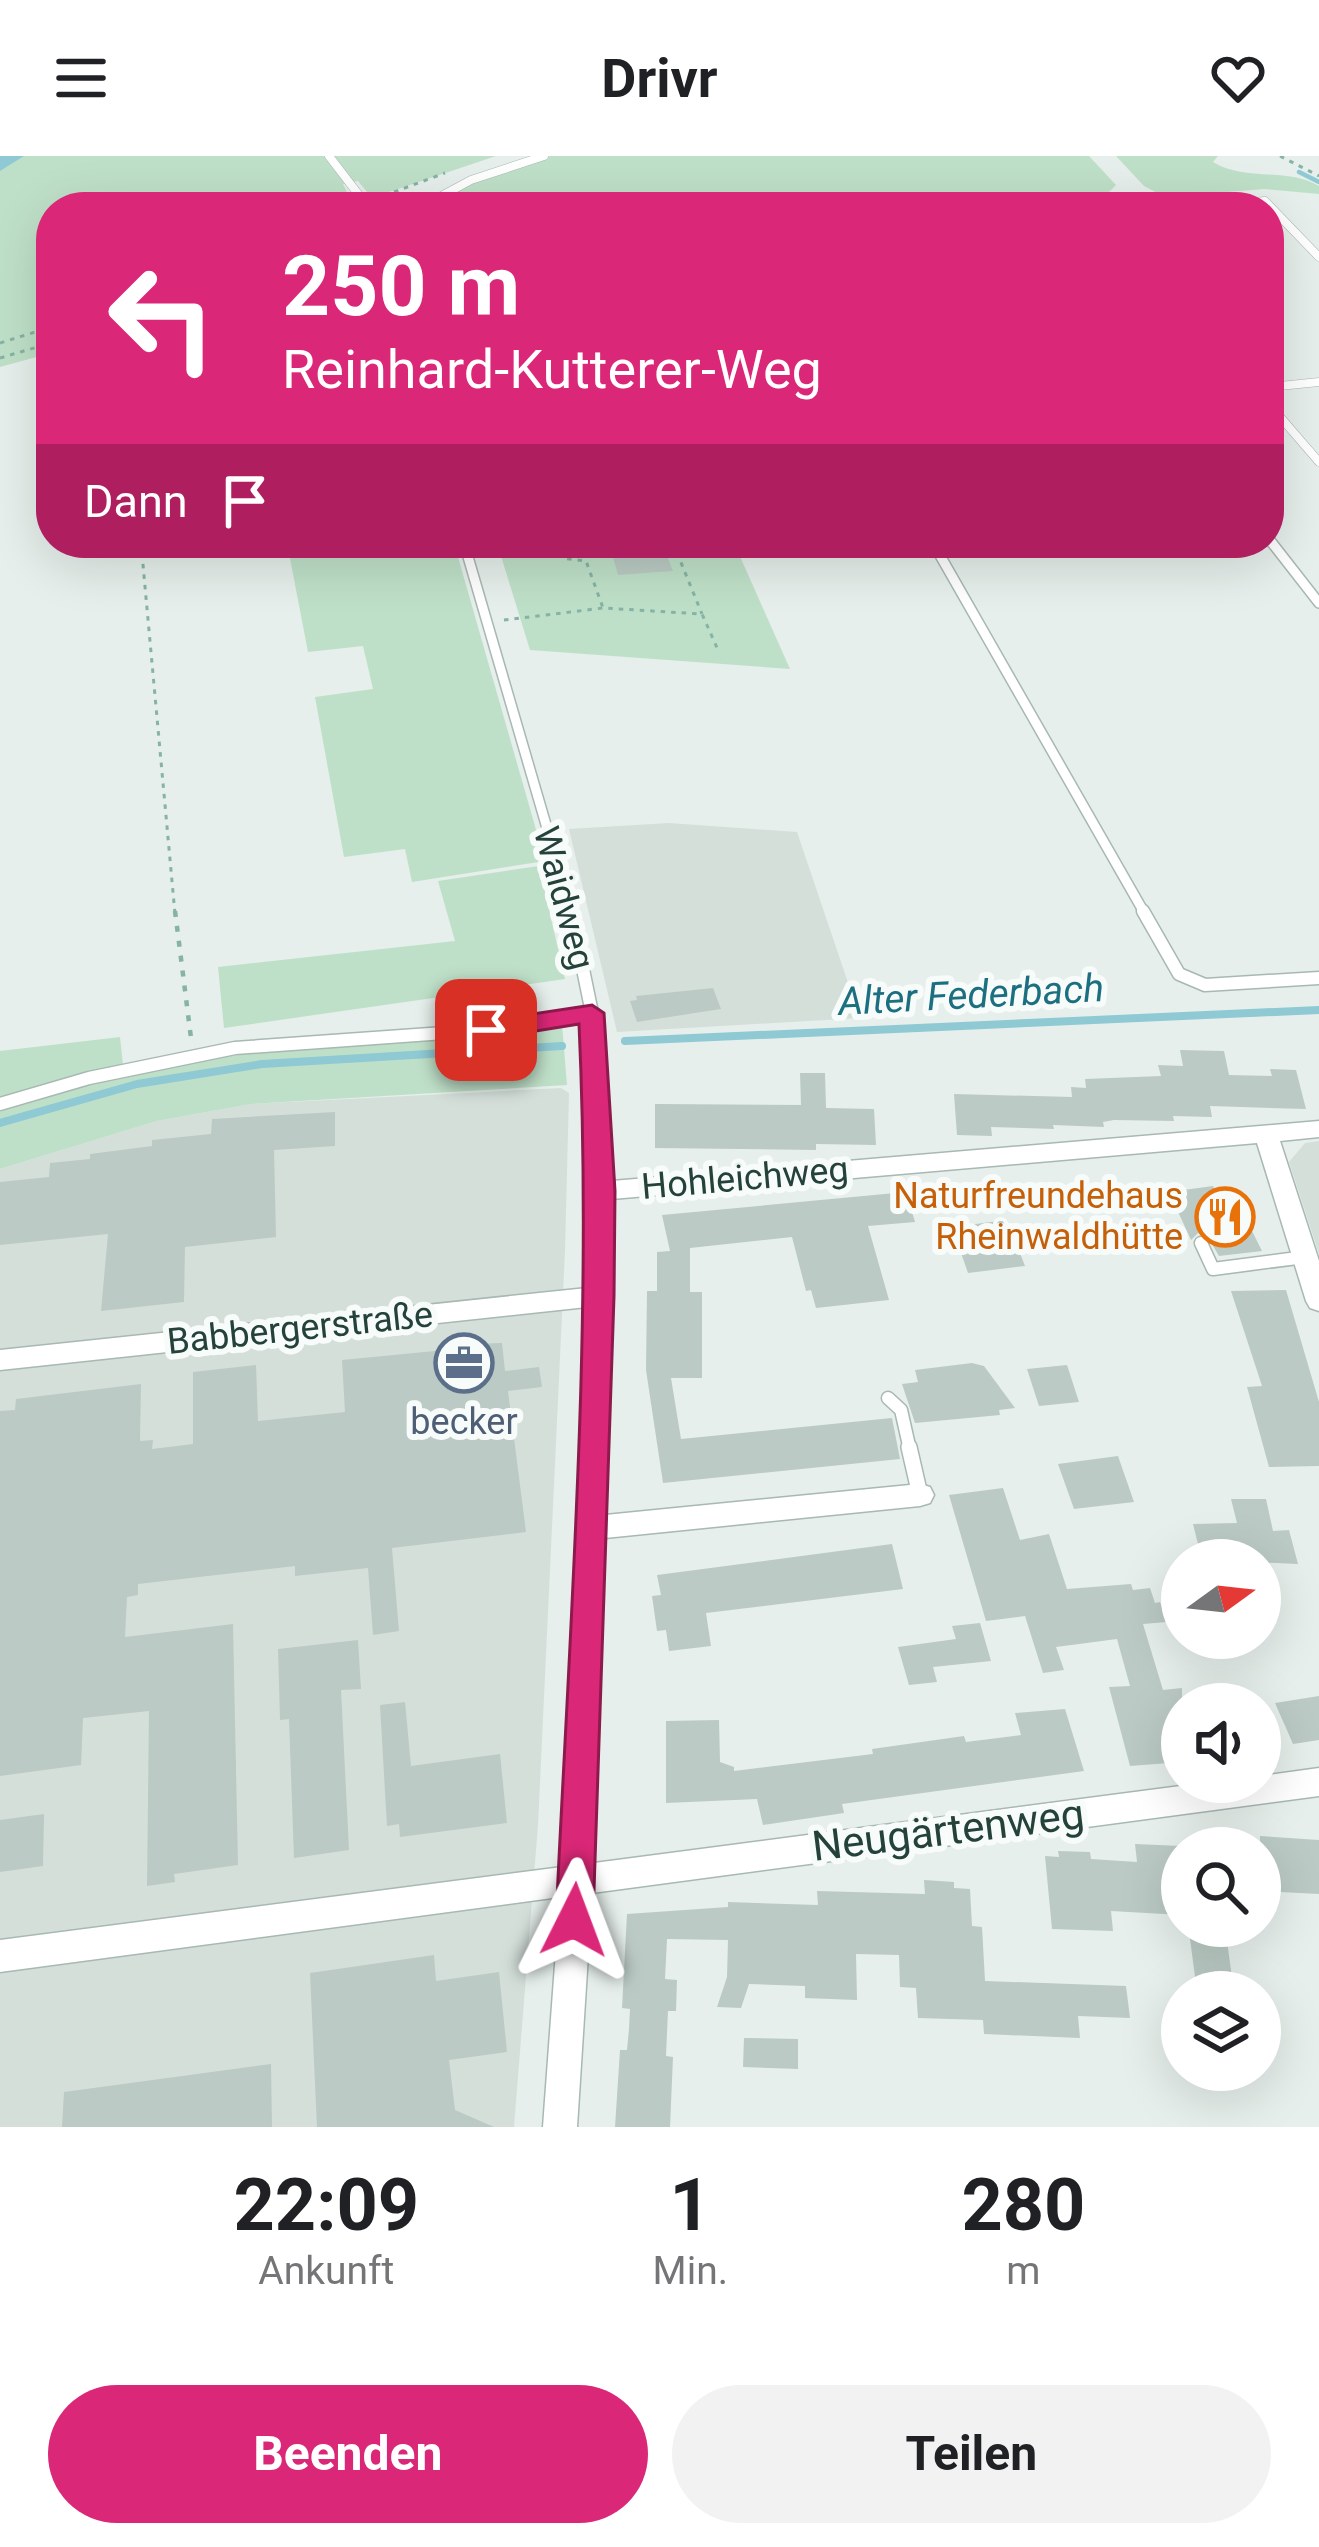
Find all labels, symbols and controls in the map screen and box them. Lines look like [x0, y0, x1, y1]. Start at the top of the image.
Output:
icon: menu [48, 45, 114, 111]
icon: heart [1205, 45, 1271, 111]
text: Drivr [601, 47, 718, 110]
text: 250 m [282, 237, 520, 336]
icon: left [84, 240, 240, 396]
text: Reinhard-Kutterer-Weg [282, 338, 822, 401]
icon: arrive [212, 468, 278, 534]
text: Dann [84, 475, 188, 528]
street label: Waidweg [525, 822, 603, 974]
water label: Alter Federbach [835, 965, 1105, 1025]
pin [435, 979, 537, 1081]
icon: arrive [453, 997, 519, 1063]
street label: Hohleichweg [640, 1148, 850, 1208]
place label: Naturfreundehaus Rheinwaldhütte [893, 1175, 1183, 1258]
restaurant icon: Naturfreundehaus Rheinwaldhütte [1194, 1186, 1256, 1248]
street label: Babbergerstraße [165, 1293, 435, 1363]
office icon: becker [433, 1332, 495, 1394]
place label: becker [410, 1401, 518, 1443]
north arrow [1161, 1539, 1281, 1659]
map controls [1161, 1539, 1281, 2091]
button: sound [1161, 1683, 1281, 1803]
street label: Neugärtenweg [809, 1789, 1087, 1871]
button: search [1161, 1827, 1281, 1947]
position arrow [511, 1857, 637, 1983]
button: layers [1161, 1971, 1281, 2091]
text: 22:09 [234, 2163, 419, 2248]
text: 1 [670, 2163, 711, 2248]
text: 280 [961, 2163, 1085, 2248]
text: Ankunft [258, 2248, 394, 2294]
text: Min. [653, 2248, 728, 2294]
text: m [1006, 2248, 1041, 2294]
button: Beenden [48, 2385, 648, 2523]
button: Teilen [672, 2385, 1271, 2523]

